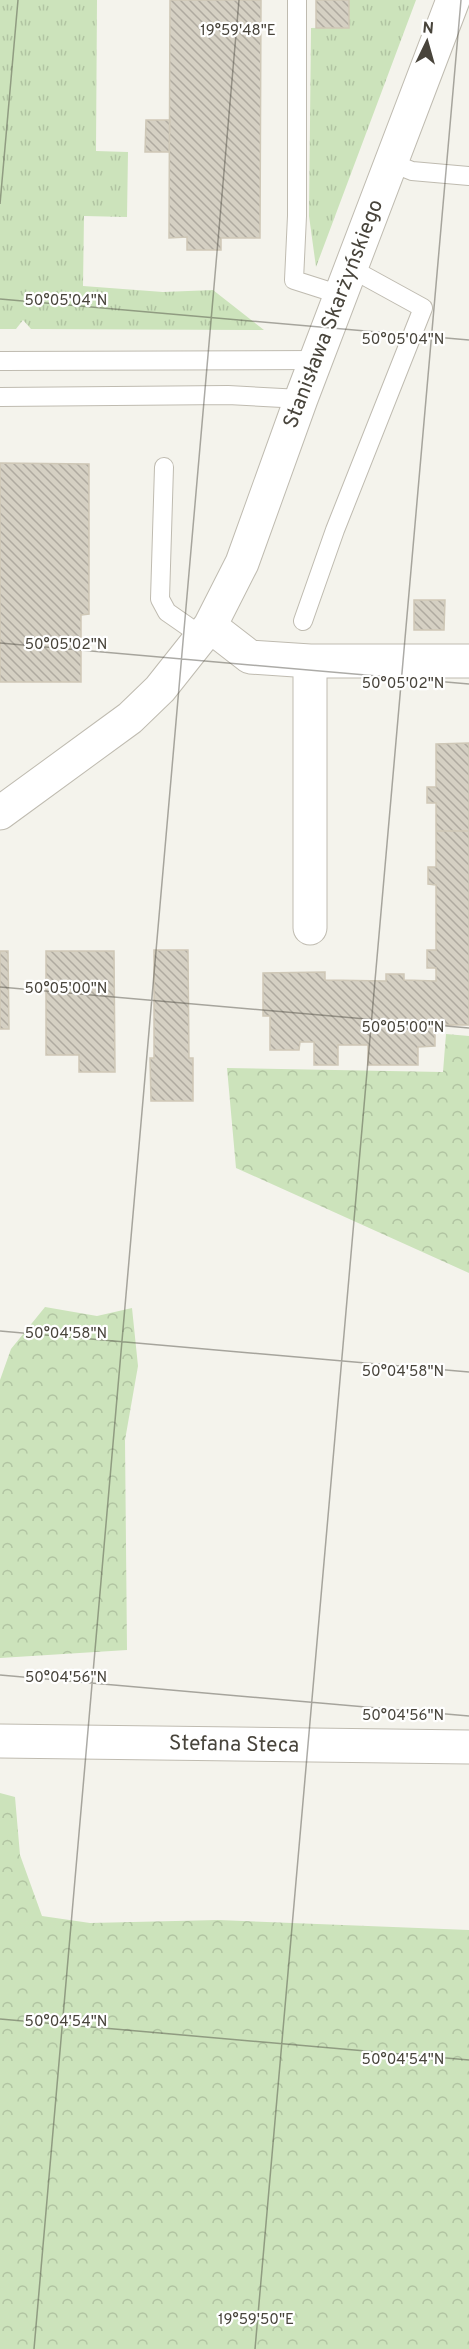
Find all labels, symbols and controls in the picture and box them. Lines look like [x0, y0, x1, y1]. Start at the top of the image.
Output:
north arrow [397, 12, 457, 72]
text: N [422, 19, 435, 40]
text: 19°59'48"E [200, 22, 276, 41]
street label: Stanisława Skarżyńskiego [278, 196, 390, 432]
text: 50°05'04"N [25, 292, 107, 311]
text: 50°05'04"N [362, 331, 444, 350]
text: 50°05'02"N [25, 636, 107, 655]
text: 50°05'02"N [362, 675, 444, 694]
text: 50°05'00"N [24, 980, 108, 999]
text: 50°05'00"N [361, 1019, 445, 1038]
text: 50°04'58"N [25, 1325, 107, 1344]
text: 50°04'58"N [362, 1363, 444, 1382]
text: 50°04'56"N [25, 1669, 107, 1688]
text: 50°04'56"N [362, 1707, 444, 1726]
street label: Stefana Steca [169, 1730, 299, 1760]
text: 50°04'54"N [25, 2013, 107, 2032]
text: 50°04'54"N [362, 2051, 444, 2070]
text: 19°59'50"E [218, 2311, 294, 2330]

